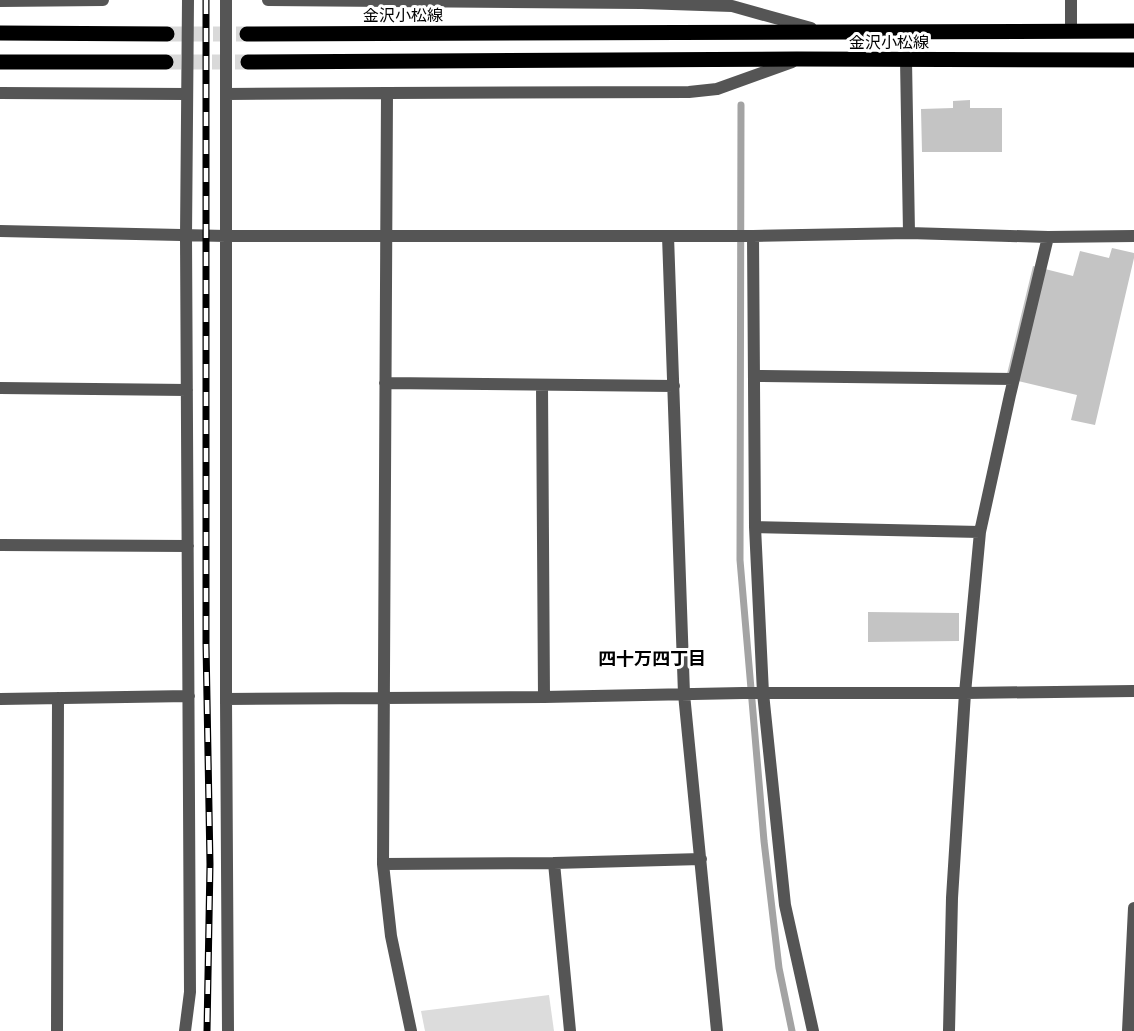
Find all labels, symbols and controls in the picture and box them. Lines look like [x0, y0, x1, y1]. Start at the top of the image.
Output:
street label: 金沢小松線 [363, 5, 443, 24]
street label: 金沢小松線 [849, 32, 929, 51]
district label: 四十万四丁目 [598, 647, 706, 669]

